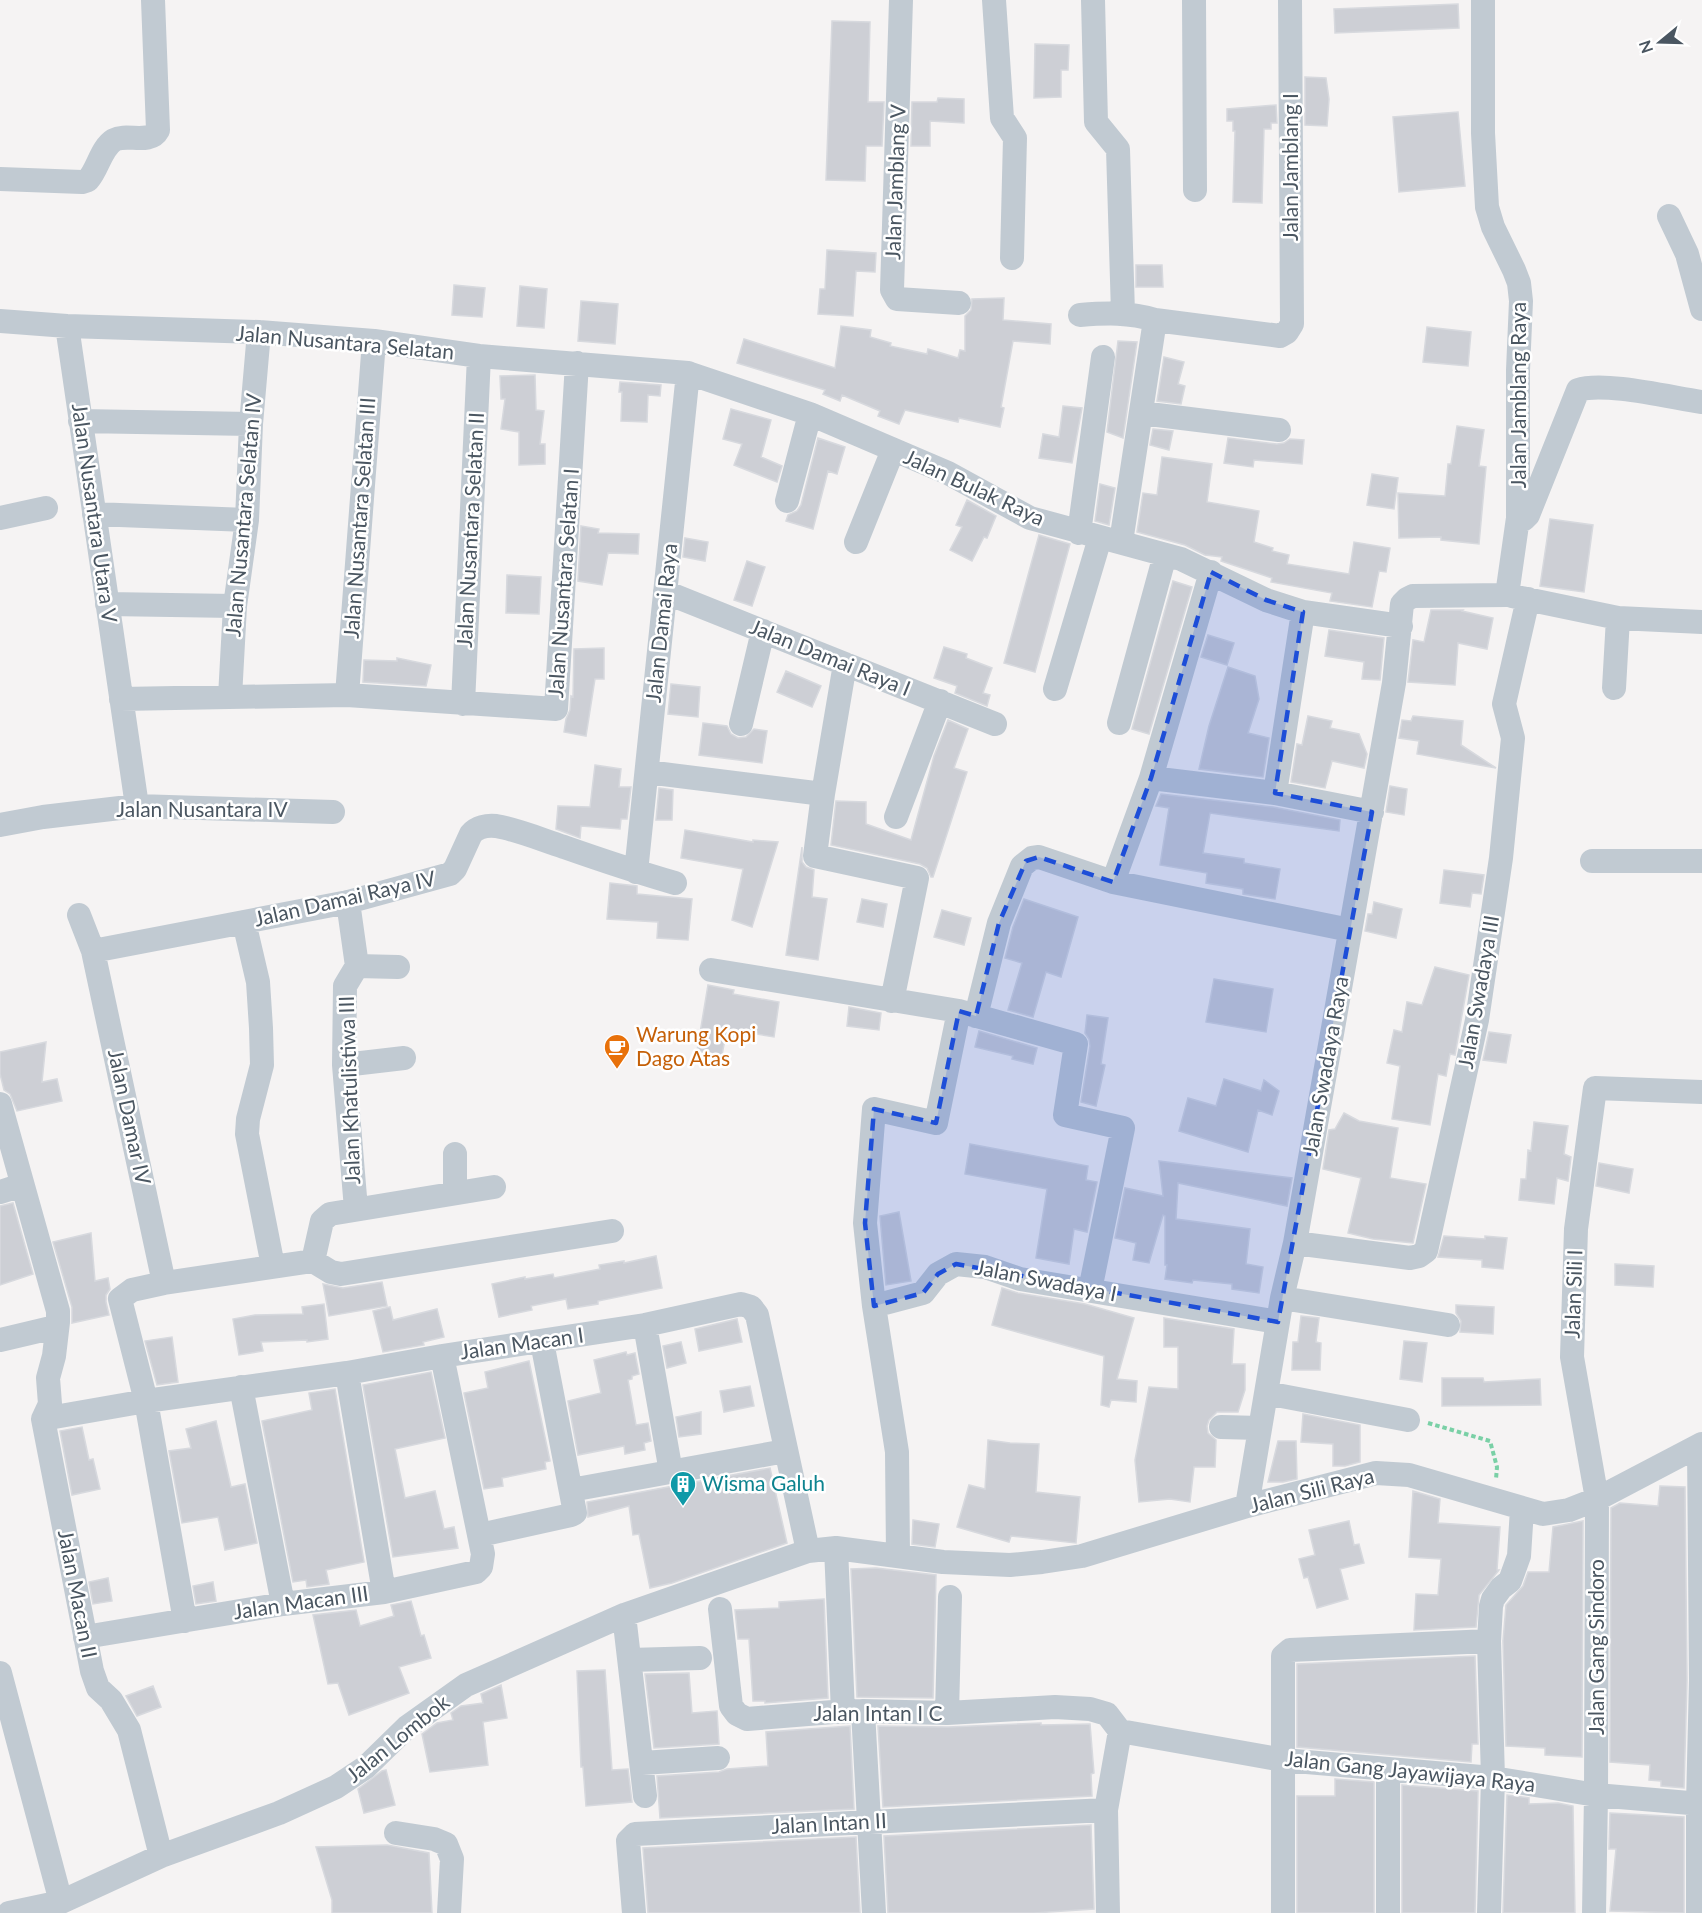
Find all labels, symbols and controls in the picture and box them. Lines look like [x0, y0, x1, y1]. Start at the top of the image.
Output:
north arrow [1630, 12, 1690, 72]
text: N [1634, 38, 1656, 56]
street label: Jalan Jamblang I [1277, 93, 1302, 241]
street label: Jalan Jamblang V [879, 103, 910, 260]
street label: Jalan Jamblang Raya [1505, 302, 1530, 488]
street label: Jalan Nusantara Selatan [235, 320, 455, 363]
street label: Jalan Nusantara Selatan IV [219, 391, 266, 638]
street label: Jalan Nusantara Selatan III [338, 396, 379, 639]
street label: Jalan Nusantara Utara V [68, 402, 123, 625]
street label: Jalan Nusantara Selatan II [451, 412, 488, 648]
street label: Jalan Bulak Raya [900, 443, 1049, 530]
street label: Jalan Nusantara Selatan I [542, 467, 583, 698]
street label: Jalan Damai Raya [640, 542, 681, 704]
street label: Jalan Damai Raya I [747, 613, 915, 700]
street label: Jalan Nusantara IV [116, 796, 288, 821]
street label: Jalan Damai Raya IV [252, 864, 439, 931]
street label: Jalan Swadaya III [1452, 913, 1503, 1070]
street label: Jalan Swadaya Raya [1296, 974, 1353, 1157]
street label: Jalan Khatulistiwa III [333, 995, 364, 1185]
place label: Warung Kopi Dago Atas [636, 1021, 756, 1070]
cafe icon: Warung Kopi Dago Atas [602, 1032, 632, 1070]
street label: Jalan Damar IV [104, 1047, 157, 1187]
street label: Jalan Sili I [1558, 1249, 1587, 1339]
street label: Jalan Swadaya I [973, 1254, 1119, 1305]
street label: Jalan Macan I [458, 1321, 585, 1364]
street label: Jalan Sili Raya [1247, 1462, 1376, 1517]
building icon: Wisma Galuh [668, 1469, 698, 1507]
place label: Wisma Galuh [702, 1470, 825, 1495]
street label: Jalan Macan II [54, 1527, 103, 1660]
street label: Jalan Gang Sindoro [1583, 1559, 1608, 1735]
street label: Jalan Macan III [232, 1580, 370, 1623]
street label: Jalan Lombok [341, 1689, 454, 1787]
street label: Jalan Intan I C [813, 1700, 943, 1725]
street label: Jalan Gang Jayawijaya Raya [1284, 1745, 1537, 1796]
street label: Jalan Intan II [771, 1807, 887, 1838]

